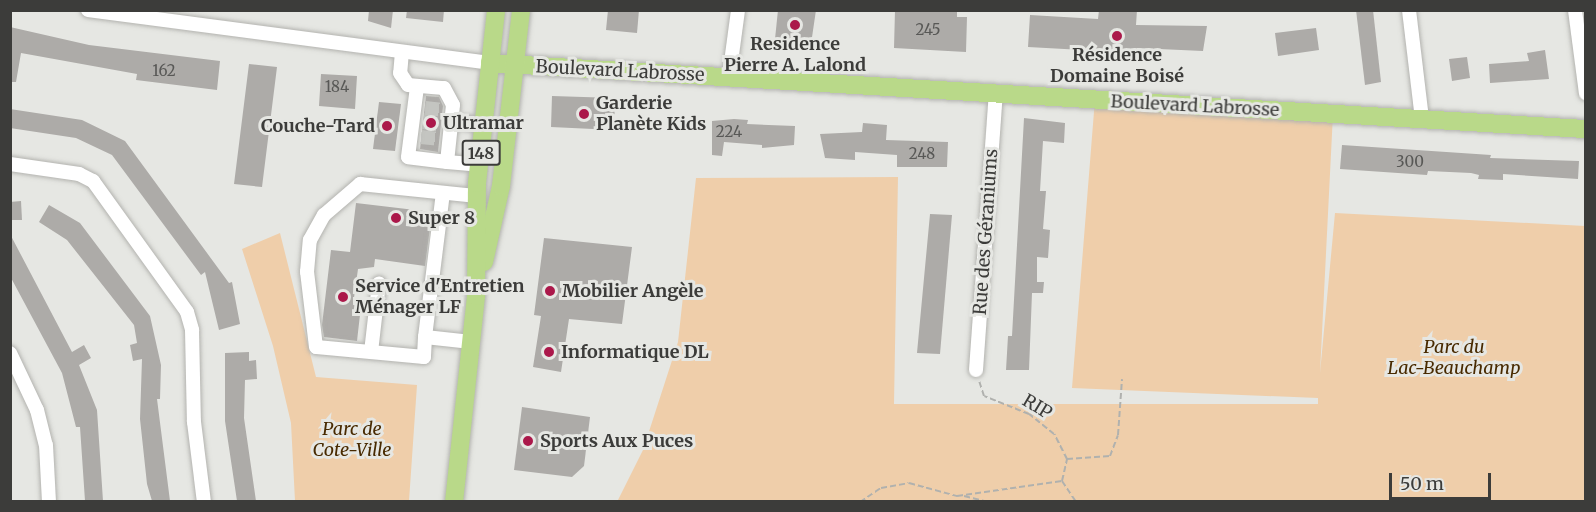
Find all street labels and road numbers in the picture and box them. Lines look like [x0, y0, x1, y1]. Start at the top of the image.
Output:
street label: Boulevard Labrosse [535, 56, 705, 86]
street label: Boulevard Labrosse [1110, 91, 1280, 121]
road number: 148 [462, 140, 500, 166]
street label: Rue des Géraniums [969, 148, 1003, 316]
street label: RIP [1018, 390, 1056, 424]

